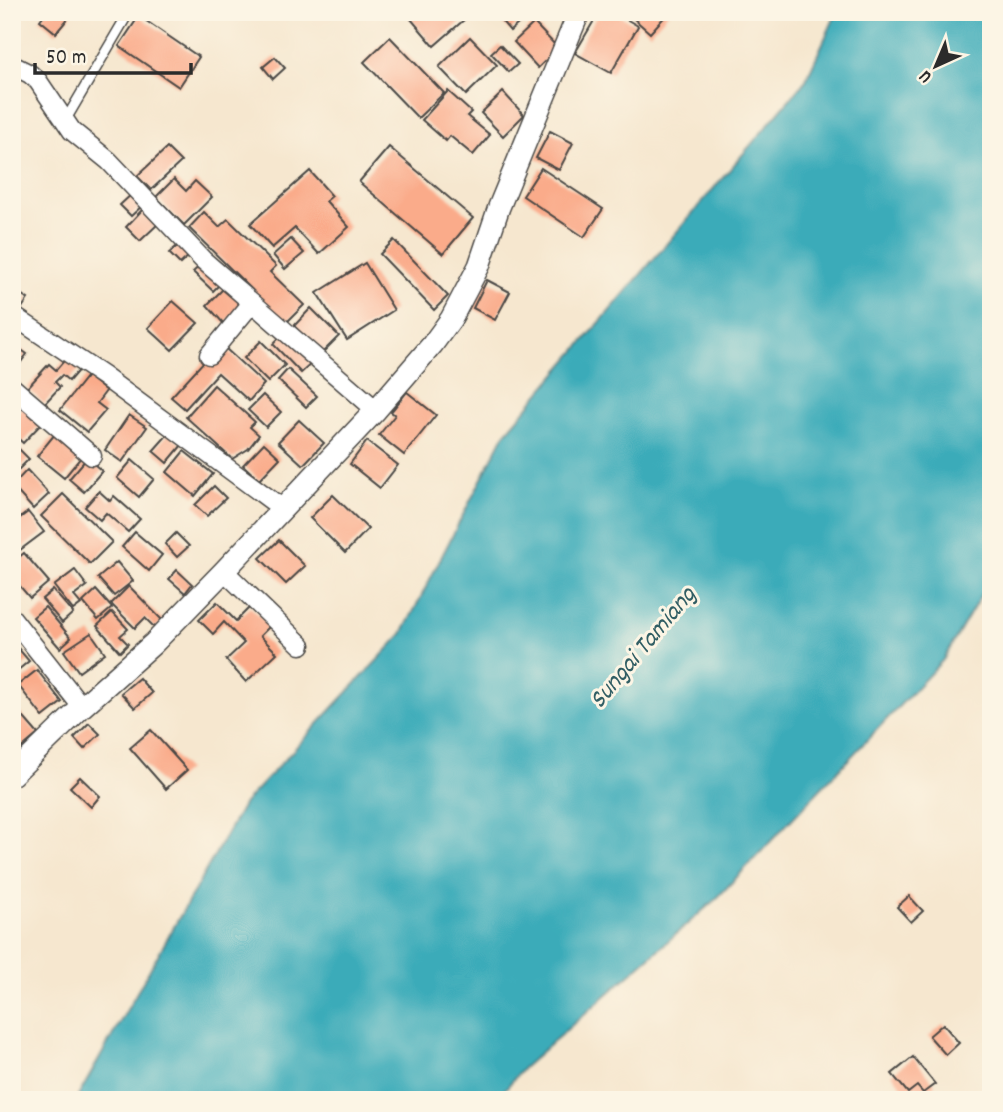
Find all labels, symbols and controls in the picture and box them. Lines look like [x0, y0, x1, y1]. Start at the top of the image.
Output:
scale bar [35, 32, 191, 76]
north arrow [902, 32, 972, 102]
text: 50 m [46, 44, 86, 74]
text: U [914, 63, 939, 89]
water label: Sungai Tamiang [581, 578, 707, 718]

